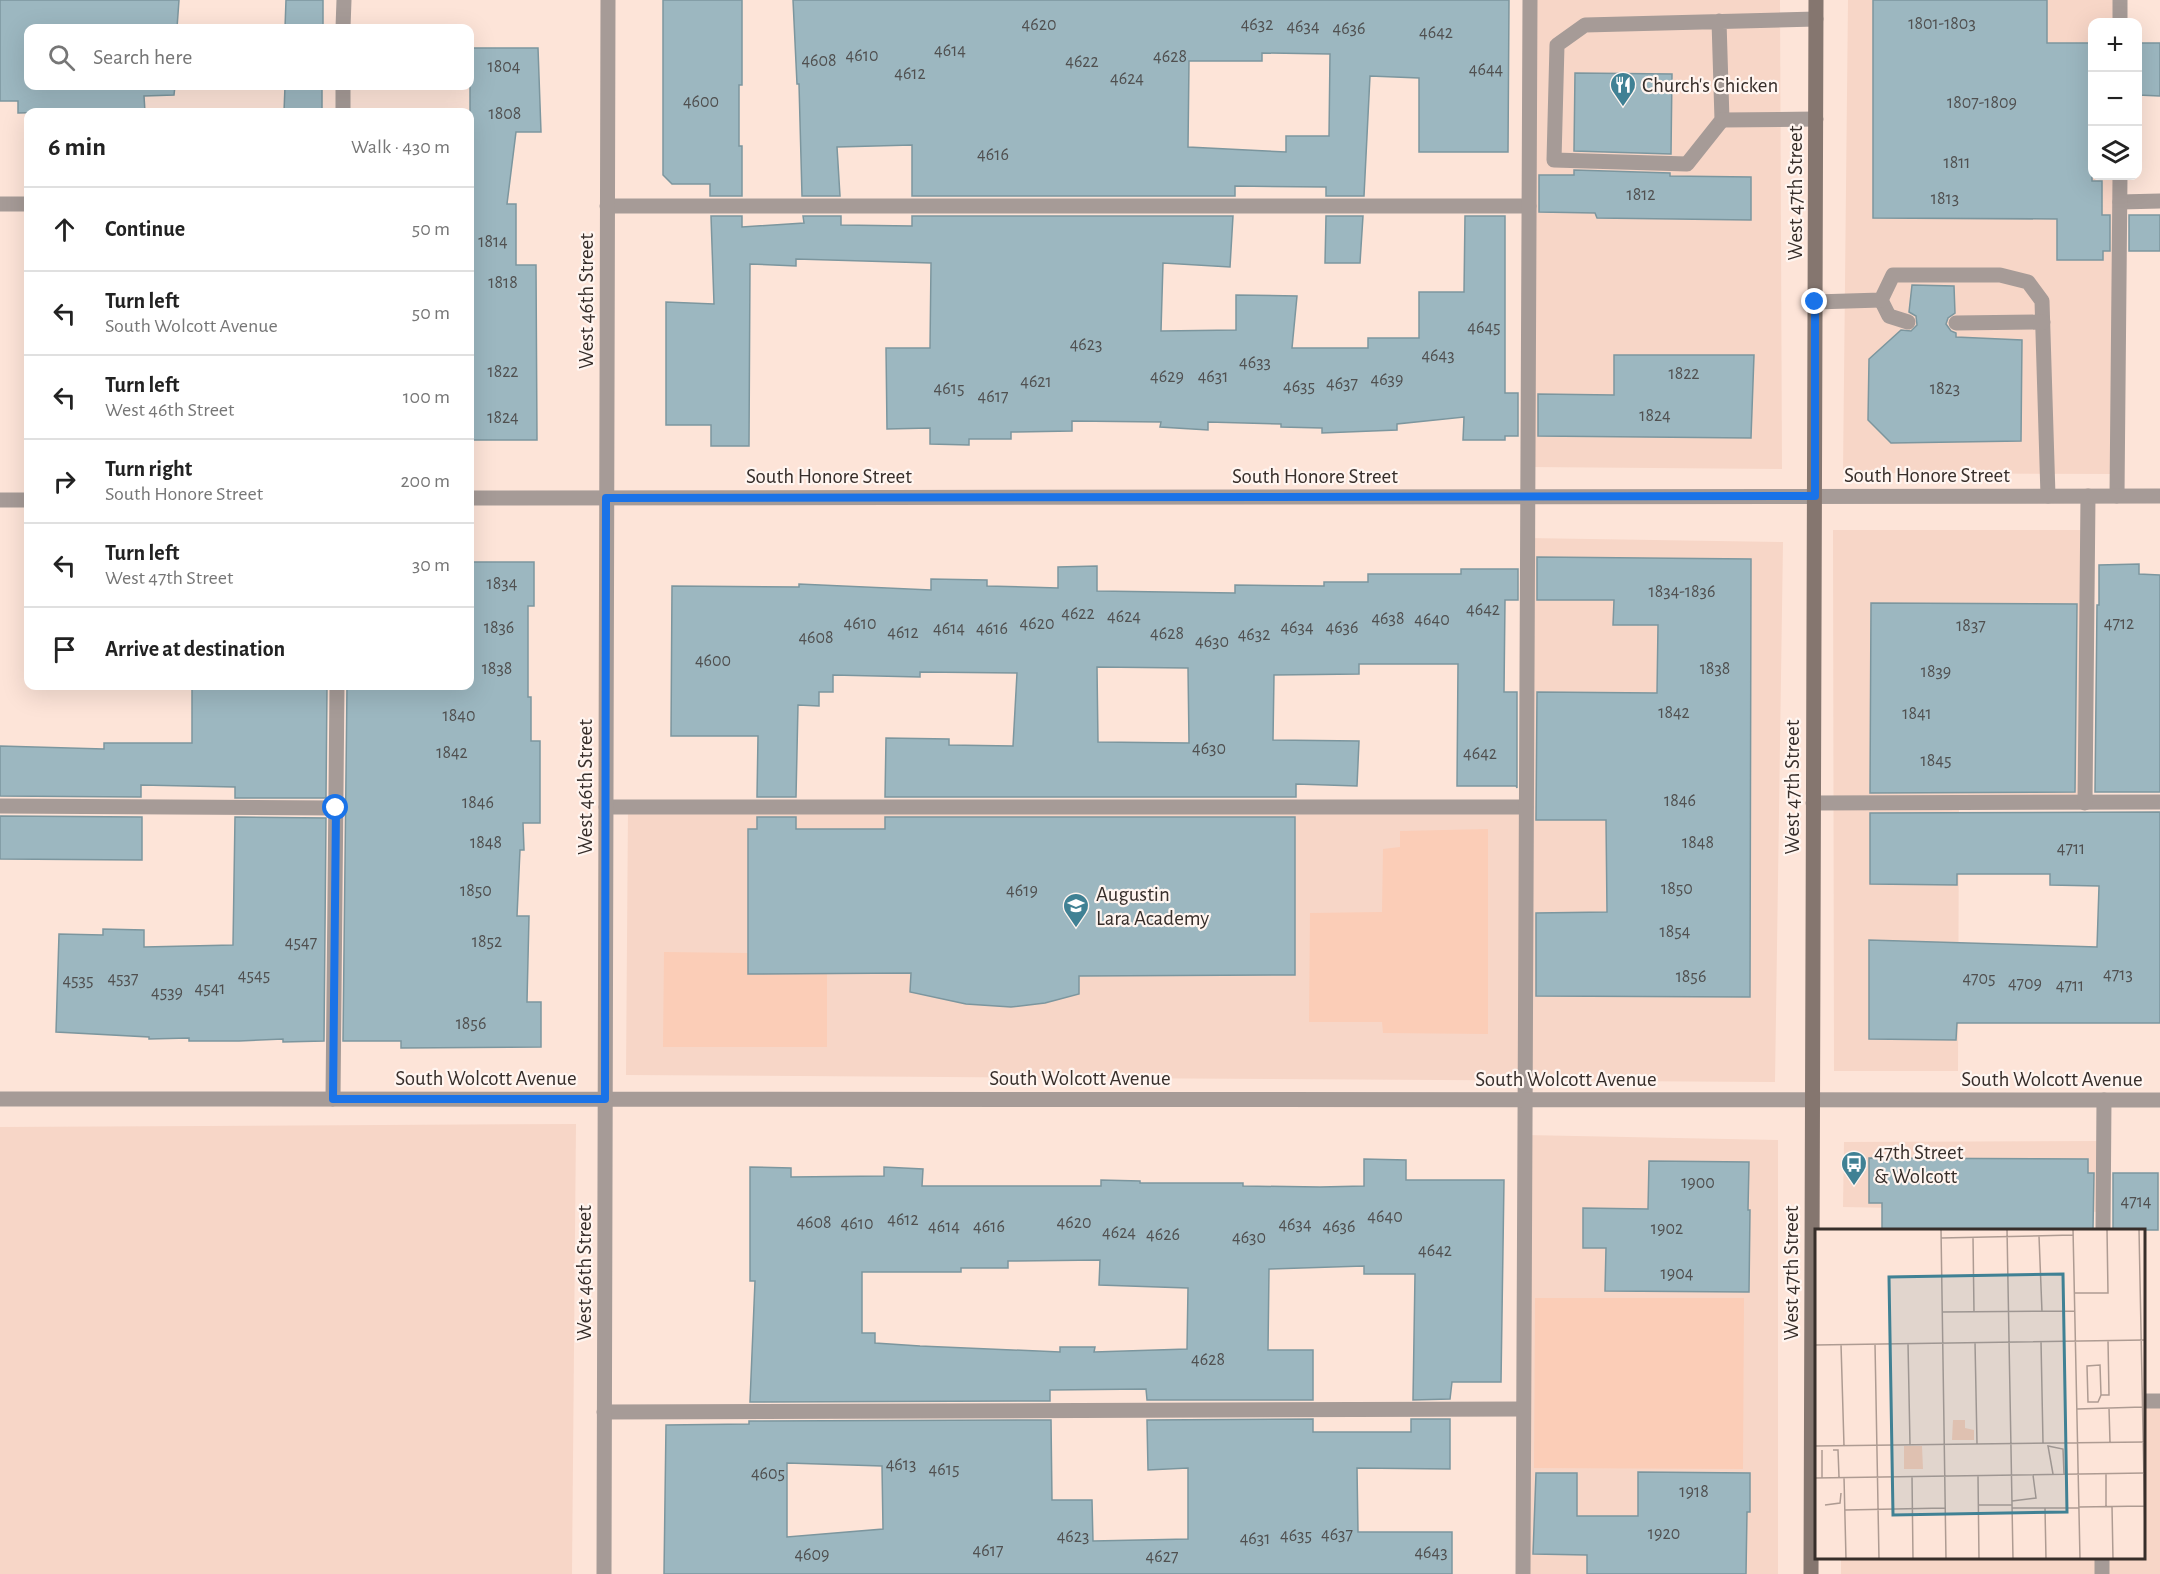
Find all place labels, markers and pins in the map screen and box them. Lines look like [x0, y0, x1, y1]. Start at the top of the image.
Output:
restaurant icon: Church's Chicken [1608, 70, 1638, 108]
place label: Church's Chicken [1642, 75, 1778, 96]
place label: Augustin Lara Academy [1096, 884, 1209, 929]
school or university icon: Augustin Lara Academy [1061, 891, 1091, 929]
place label: 47th Street & Wolcott [1874, 1142, 1964, 1187]
bus stop icon: 47th Street & Wolcott [1839, 1149, 1869, 1187]

